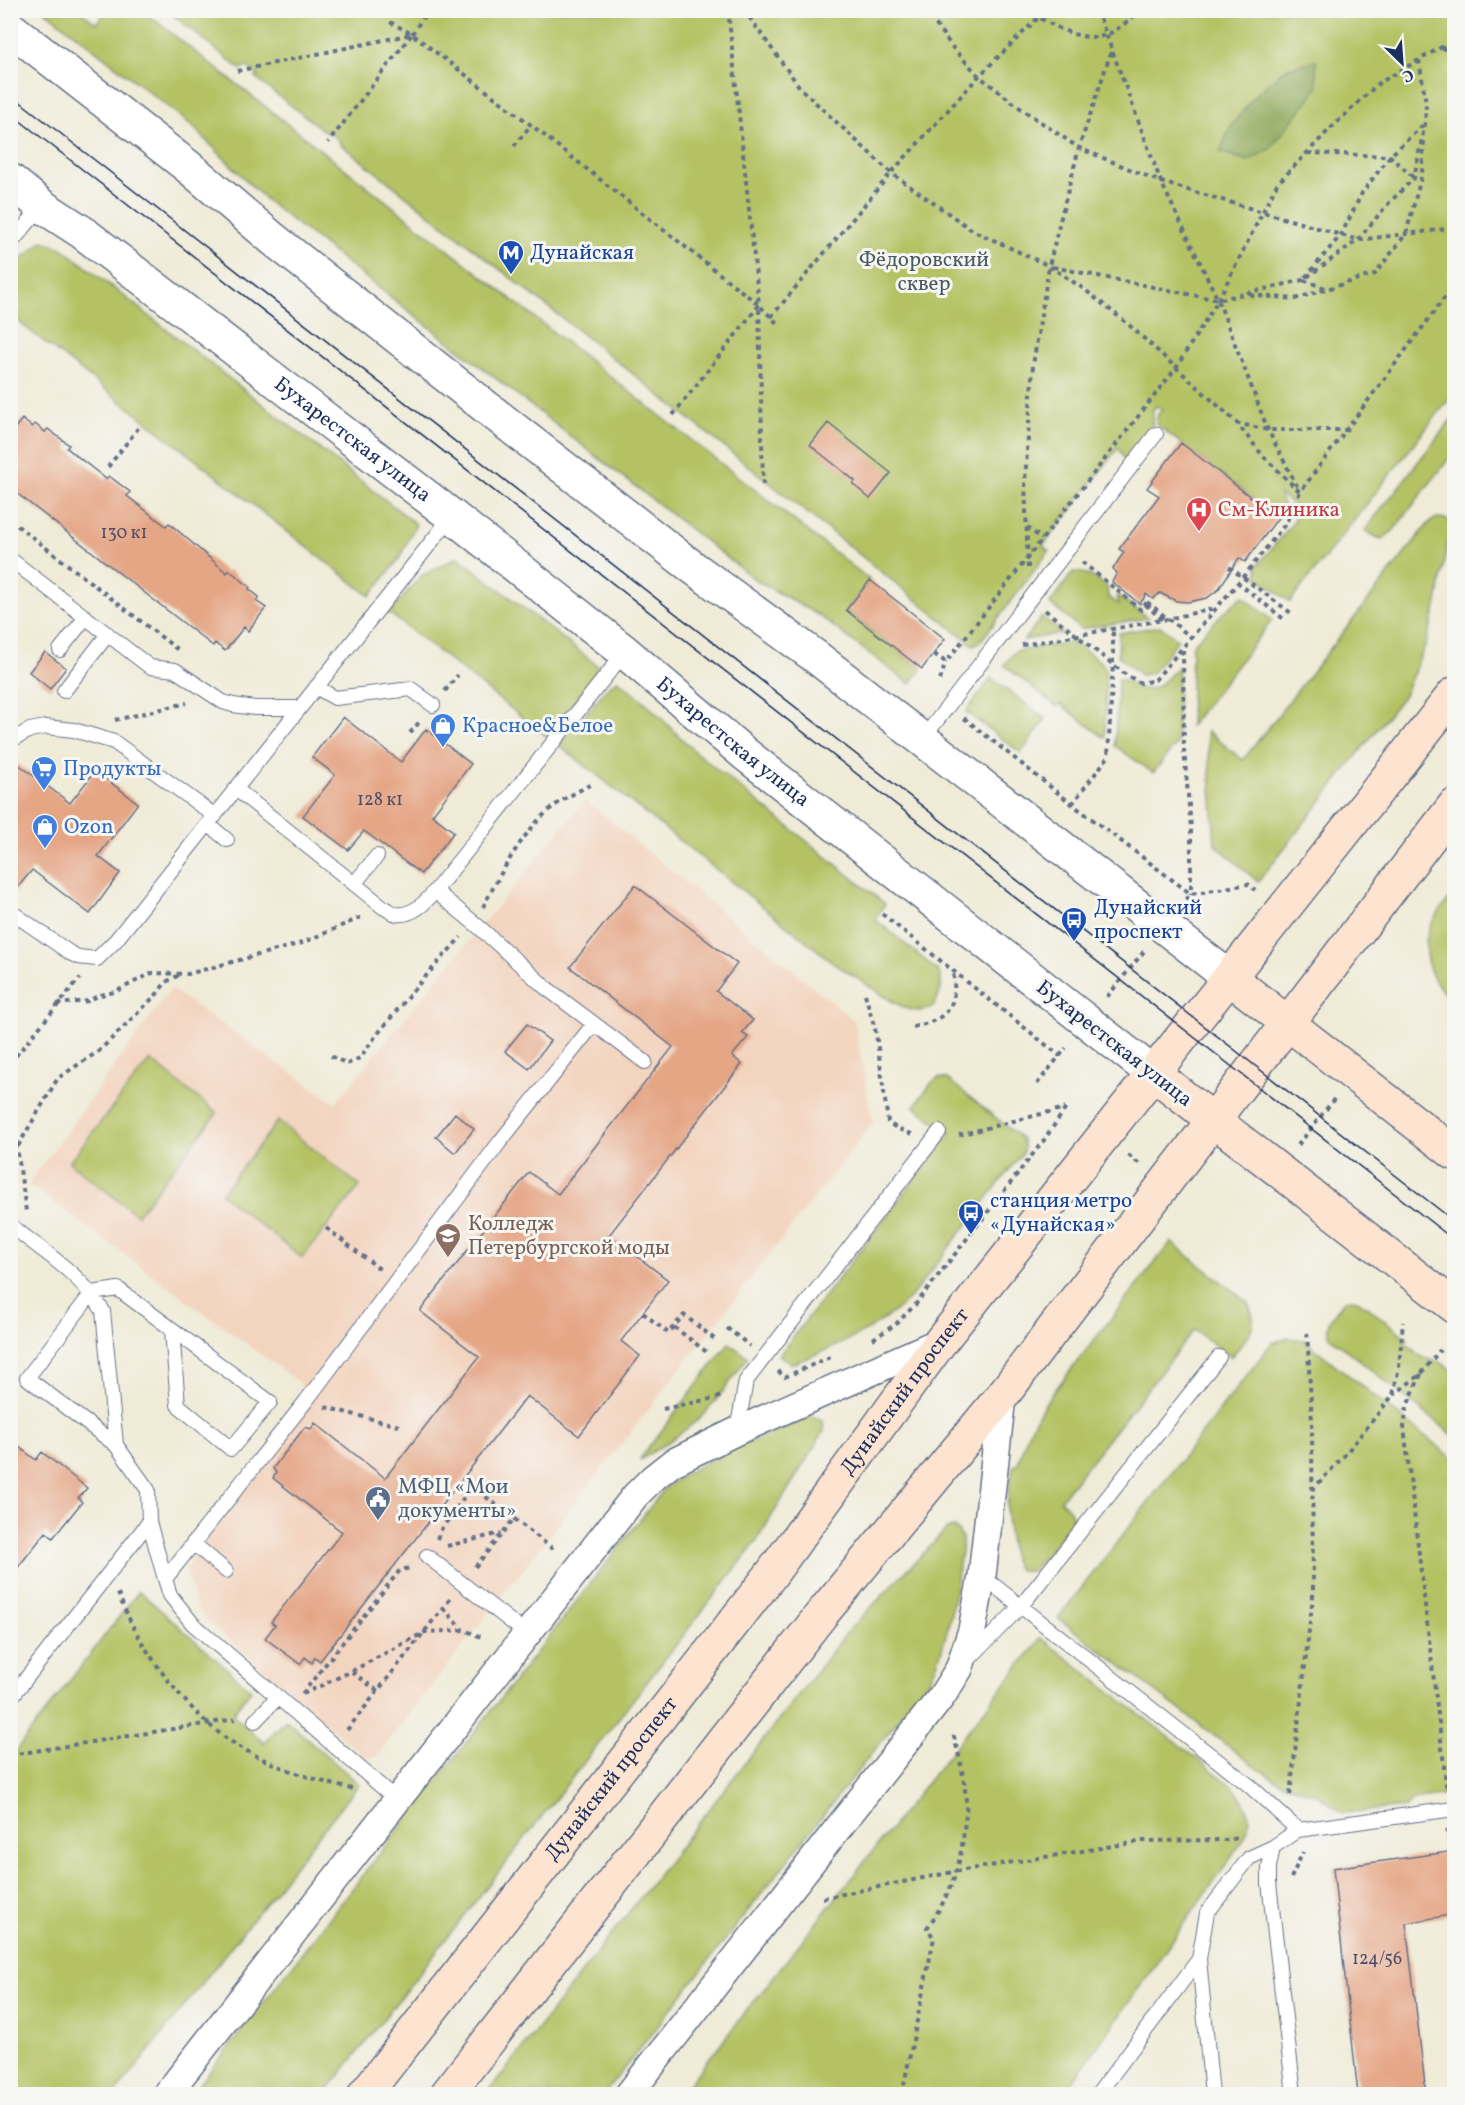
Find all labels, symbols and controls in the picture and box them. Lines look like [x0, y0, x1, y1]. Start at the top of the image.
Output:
north arrow [1372, 33, 1432, 93]
text: С [1398, 63, 1417, 87]
metro station icon: Дунайская [496, 238, 526, 276]
place label: Дунайская [530, 239, 634, 268]
park label: Фёдоровский сквер [859, 246, 989, 299]
street label: Бухарестская улица [268, 370, 437, 509]
hospital icon: См-Клиника [1184, 495, 1214, 533]
place label: См-Клиника [1218, 496, 1340, 525]
house number: 130 к1 [101, 521, 147, 546]
street label: Бухарестская улица [650, 670, 816, 814]
shop icon: Красное&Белое [428, 711, 458, 749]
place label: Красное&Белое [462, 712, 613, 741]
supermarket icon: Продукты [29, 754, 59, 792]
place label: Продукты [63, 755, 162, 784]
house number: 128 к1 [357, 788, 403, 813]
shop icon: Ozon [30, 812, 60, 850]
place label: Ozon [64, 813, 114, 842]
place label: Дунайский проспект [1094, 894, 1202, 947]
bus stop icon: Дунайский проспект [1059, 905, 1089, 943]
street label: Бухарестская улица [1030, 974, 1198, 1114]
place label: станция метро «Дунайская» [990, 1187, 1132, 1240]
bus stop icon: станция метро «Дунайская» [956, 1198, 986, 1236]
place label: Колледж Петербургской моды [468, 1210, 670, 1263]
school or university icon: Колледж Петербургской моды [433, 1221, 463, 1259]
street label: Дунайский проспект [833, 1302, 976, 1481]
place label: МФЦ «Мои документы» [398, 1473, 516, 1526]
public building icon: МФЦ «Мои документы» [363, 1484, 393, 1522]
street label: Дунайский проспект [538, 1690, 685, 1867]
house number: 124/56 [1352, 1947, 1402, 1972]

